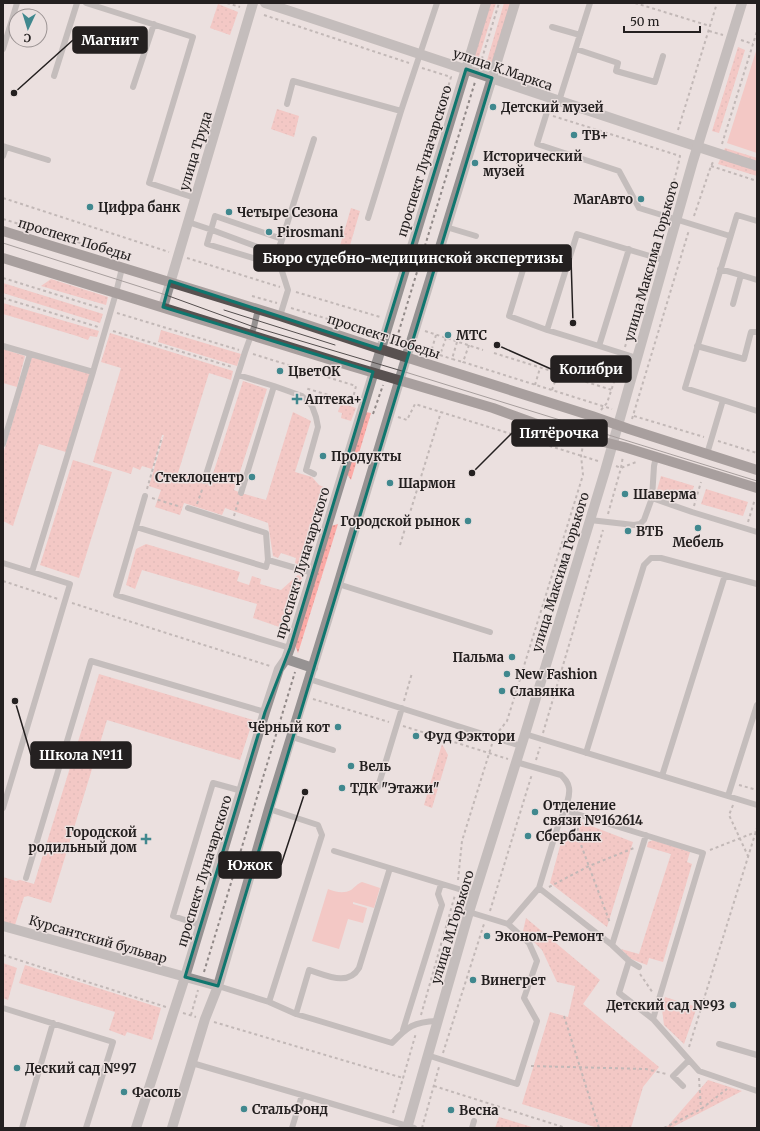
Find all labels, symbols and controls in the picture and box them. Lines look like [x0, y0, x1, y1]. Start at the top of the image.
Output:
north arrow [8, 8, 48, 48]
scale bar [624, 8, 700, 34]
text: 50 m [630, 14, 659, 29]
callout: Магнит [73, 27, 147, 53]
text: С [23, 31, 31, 45]
text: Магнит [81, 31, 139, 49]
street label: улица К.Маркса [451, 44, 555, 94]
street label: проспект Луначарского [393, 83, 456, 239]
place label: Детский музей [501, 99, 604, 116]
marker: Детский музей [488, 102, 498, 112]
street label: улица Труда [175, 109, 216, 193]
place label: ТВ+ [582, 127, 609, 144]
marker: ТВ+ [569, 130, 579, 140]
place label: Исторический музей [483, 148, 582, 180]
marker: Исторический музей [470, 158, 480, 168]
street label: улица Максима Горького [620, 178, 683, 343]
place label: МагАвто [573, 191, 633, 208]
marker: МагАвто [636, 194, 646, 204]
place label: Цифра банк [98, 199, 181, 216]
marker: Цифра банк [85, 202, 95, 212]
place label: Четыре Сезона [237, 204, 338, 221]
marker: Четыре Сезона [224, 207, 234, 217]
street label: проспект Победы [16, 214, 134, 265]
place label: Pirosmani [277, 224, 344, 241]
marker: Pirosmani [264, 227, 274, 237]
callout: Бюро судебно-медицинской экспертизы [254, 245, 571, 271]
text: Бюро судебно-медицинской экспертизы [263, 249, 564, 267]
street label: проспект Победы [325, 310, 443, 363]
place label: МТС [456, 327, 488, 344]
marker: МТС [443, 330, 453, 340]
callout: Колибри [551, 356, 631, 382]
text: Колибри [559, 360, 623, 378]
place label: ЦветОК [288, 363, 341, 380]
marker: ЦветОК [275, 366, 285, 376]
place label: Аптека+ [304, 391, 362, 408]
marker: Аптека+ [292, 394, 302, 404]
callout: Пятёрочка [512, 420, 607, 446]
text: Пятёрочка [519, 424, 599, 442]
place label: Продукты [331, 448, 402, 465]
marker: Продукты [318, 451, 328, 461]
place label: Стеклоцентр [155, 469, 244, 486]
marker: Стеклоцентр [247, 472, 257, 482]
place label: Шармон [398, 475, 456, 492]
marker: Шармон [385, 478, 395, 488]
street label: проспект Луначарского [271, 485, 334, 641]
place label: Шаверма [633, 486, 697, 503]
marker: Шаверма [620, 489, 630, 499]
street label: улица Максима Горького [528, 490, 593, 654]
place label: Городской рынок [340, 513, 460, 530]
marker: Городской рынок [463, 516, 473, 526]
place label: ВТБ [636, 523, 663, 540]
marker: Мебель [693, 523, 703, 533]
marker: ВТБ [623, 526, 633, 536]
place label: Мебель [672, 534, 724, 551]
place label: Пальма [452, 649, 504, 666]
marker: Пальма [507, 652, 517, 662]
place label: New Fashion [515, 666, 598, 683]
marker: New Fashion [502, 669, 512, 679]
place label: Славянка [510, 683, 575, 700]
marker: Славянка [497, 686, 507, 696]
place label: Чёрный кот [248, 719, 330, 736]
marker: Чёрный кот [333, 722, 343, 732]
place label: Фуд Фэктори [424, 728, 515, 745]
marker: Фуд Фэктори [411, 731, 421, 741]
callout: Школа №11 [31, 742, 131, 768]
text: Школа №11 [39, 746, 123, 764]
place label: Вель [359, 758, 391, 775]
marker: Вель [346, 761, 356, 771]
place label: ТДК "Этажи" [350, 780, 440, 797]
marker: ТДК "Этажи" [337, 783, 347, 793]
street label: проспект Луначарского [173, 793, 236, 949]
place label: Отделение связи №162614 [543, 797, 644, 829]
marker: Отделение связи №162614 [530, 807, 540, 817]
place label: Городской родильный дом [28, 824, 137, 856]
place label: Сбербанк [536, 828, 601, 845]
marker: Сбербанк [523, 831, 533, 841]
marker: Городской родильный дом [140, 833, 152, 845]
callout: Южок [219, 852, 281, 878]
text: Южок [227, 856, 274, 874]
street label: улица М.Горького [427, 868, 478, 986]
street label: Курсантский бульвар [27, 912, 169, 967]
place label: Эконом-Ремонт [495, 928, 604, 945]
marker: Эконом-Ремонт [482, 931, 492, 941]
place label: Винегрет [481, 972, 546, 989]
marker: Винегрет [468, 975, 478, 985]
place label: Детский сад №93 [606, 997, 725, 1014]
marker: Детский сад №93 [728, 1000, 738, 1010]
place label: Деский сад №97 [25, 1060, 137, 1077]
marker: Деский сад №97 [12, 1063, 22, 1073]
place label: Фасоль [132, 1084, 181, 1101]
marker: Фасоль [119, 1087, 129, 1097]
place label: СтальФонд [252, 1101, 328, 1118]
place label: Весна [459, 1102, 499, 1119]
marker: СтальФонд [239, 1104, 249, 1114]
marker: Весна [446, 1105, 456, 1115]

